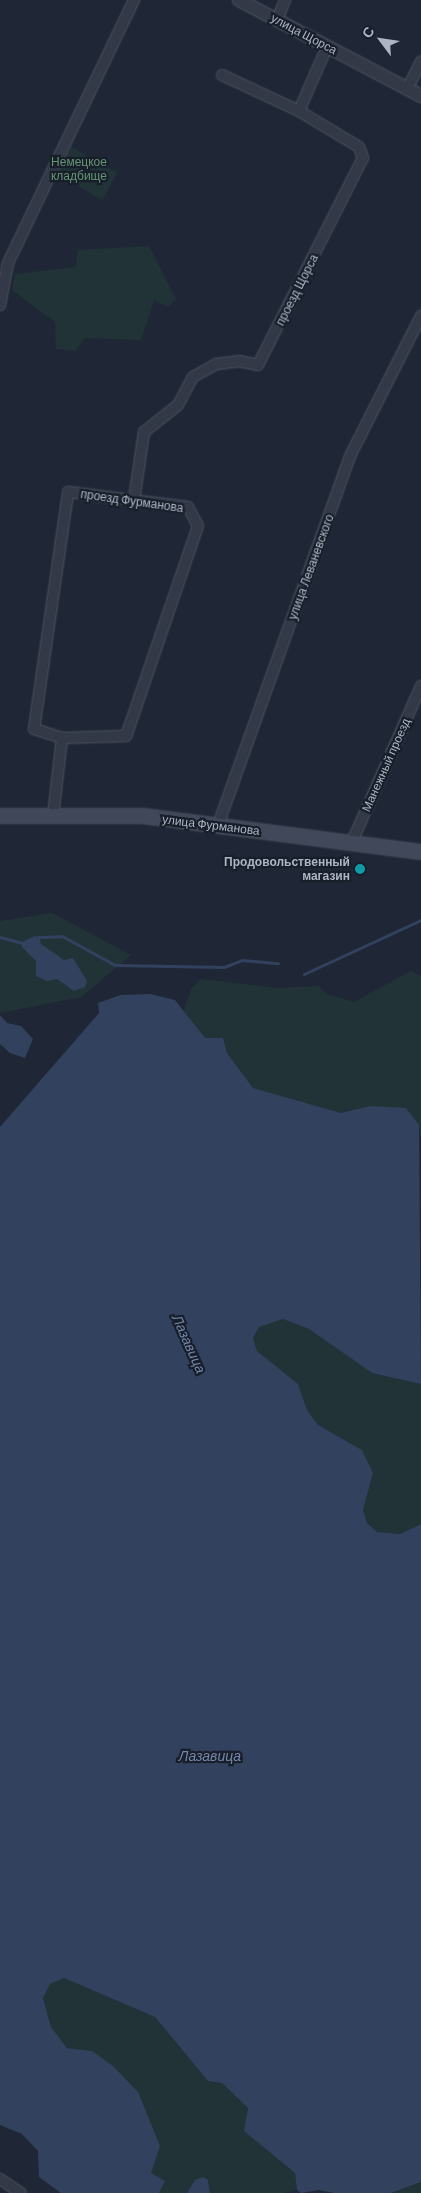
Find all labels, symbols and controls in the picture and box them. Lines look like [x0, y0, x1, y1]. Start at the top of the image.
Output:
street label: улица Щорса [269, 11, 339, 57]
north arrow [356, 15, 406, 65]
text: С [358, 23, 378, 41]
park label: Немецкое кладбище [51, 155, 107, 183]
street label: проезд Щорса [273, 252, 321, 328]
street label: проезд Фурманова [80, 487, 184, 515]
street label: улица Леваневского [285, 512, 337, 622]
street label: Манежный проезд [359, 716, 413, 814]
street label: улица Фурманова [161, 812, 261, 838]
place label: Продовольственный магазин [224, 855, 350, 883]
marker: Продовольственный магазин [354, 863, 366, 875]
water label: Лазавица [169, 1312, 209, 1376]
water label: Лазавица [179, 1748, 241, 1764]

